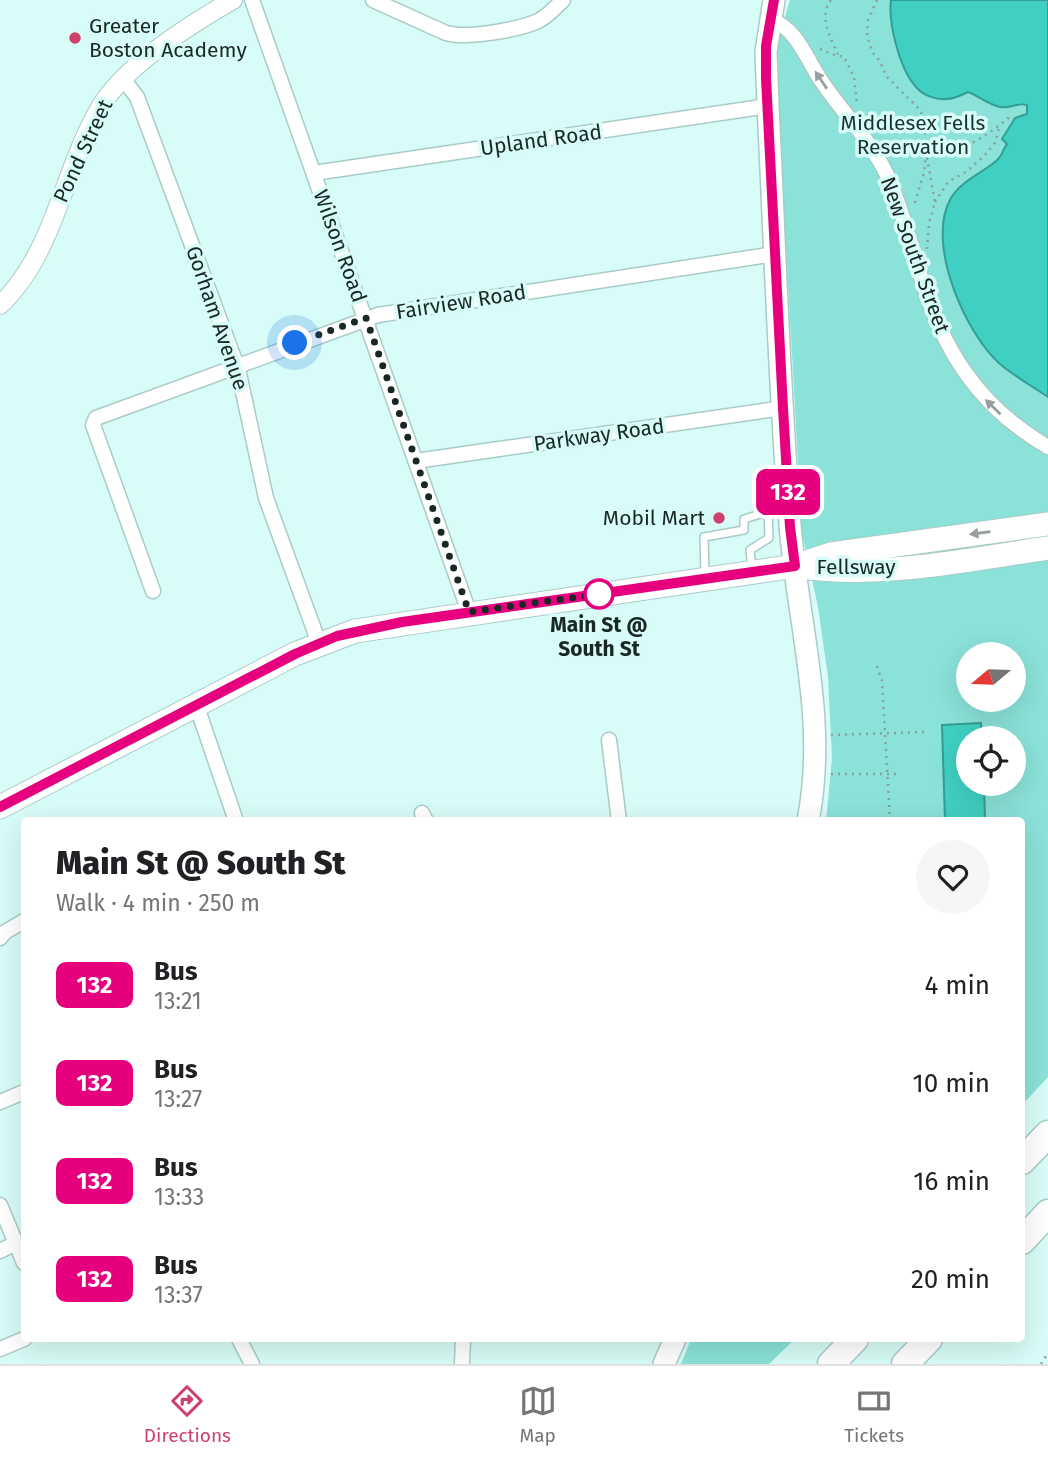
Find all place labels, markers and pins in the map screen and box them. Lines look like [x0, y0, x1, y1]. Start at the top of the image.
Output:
place label: Greater Boston Academy [89, 13, 247, 63]
marker: Greater Boston Academy [67, 30, 83, 46]
place label: Mobil Mart [603, 505, 705, 531]
marker: Mobil Mart [711, 510, 727, 526]
marker: Main St @ South St [584, 579, 614, 609]
place label: Main St @ South St [550, 612, 648, 662]

